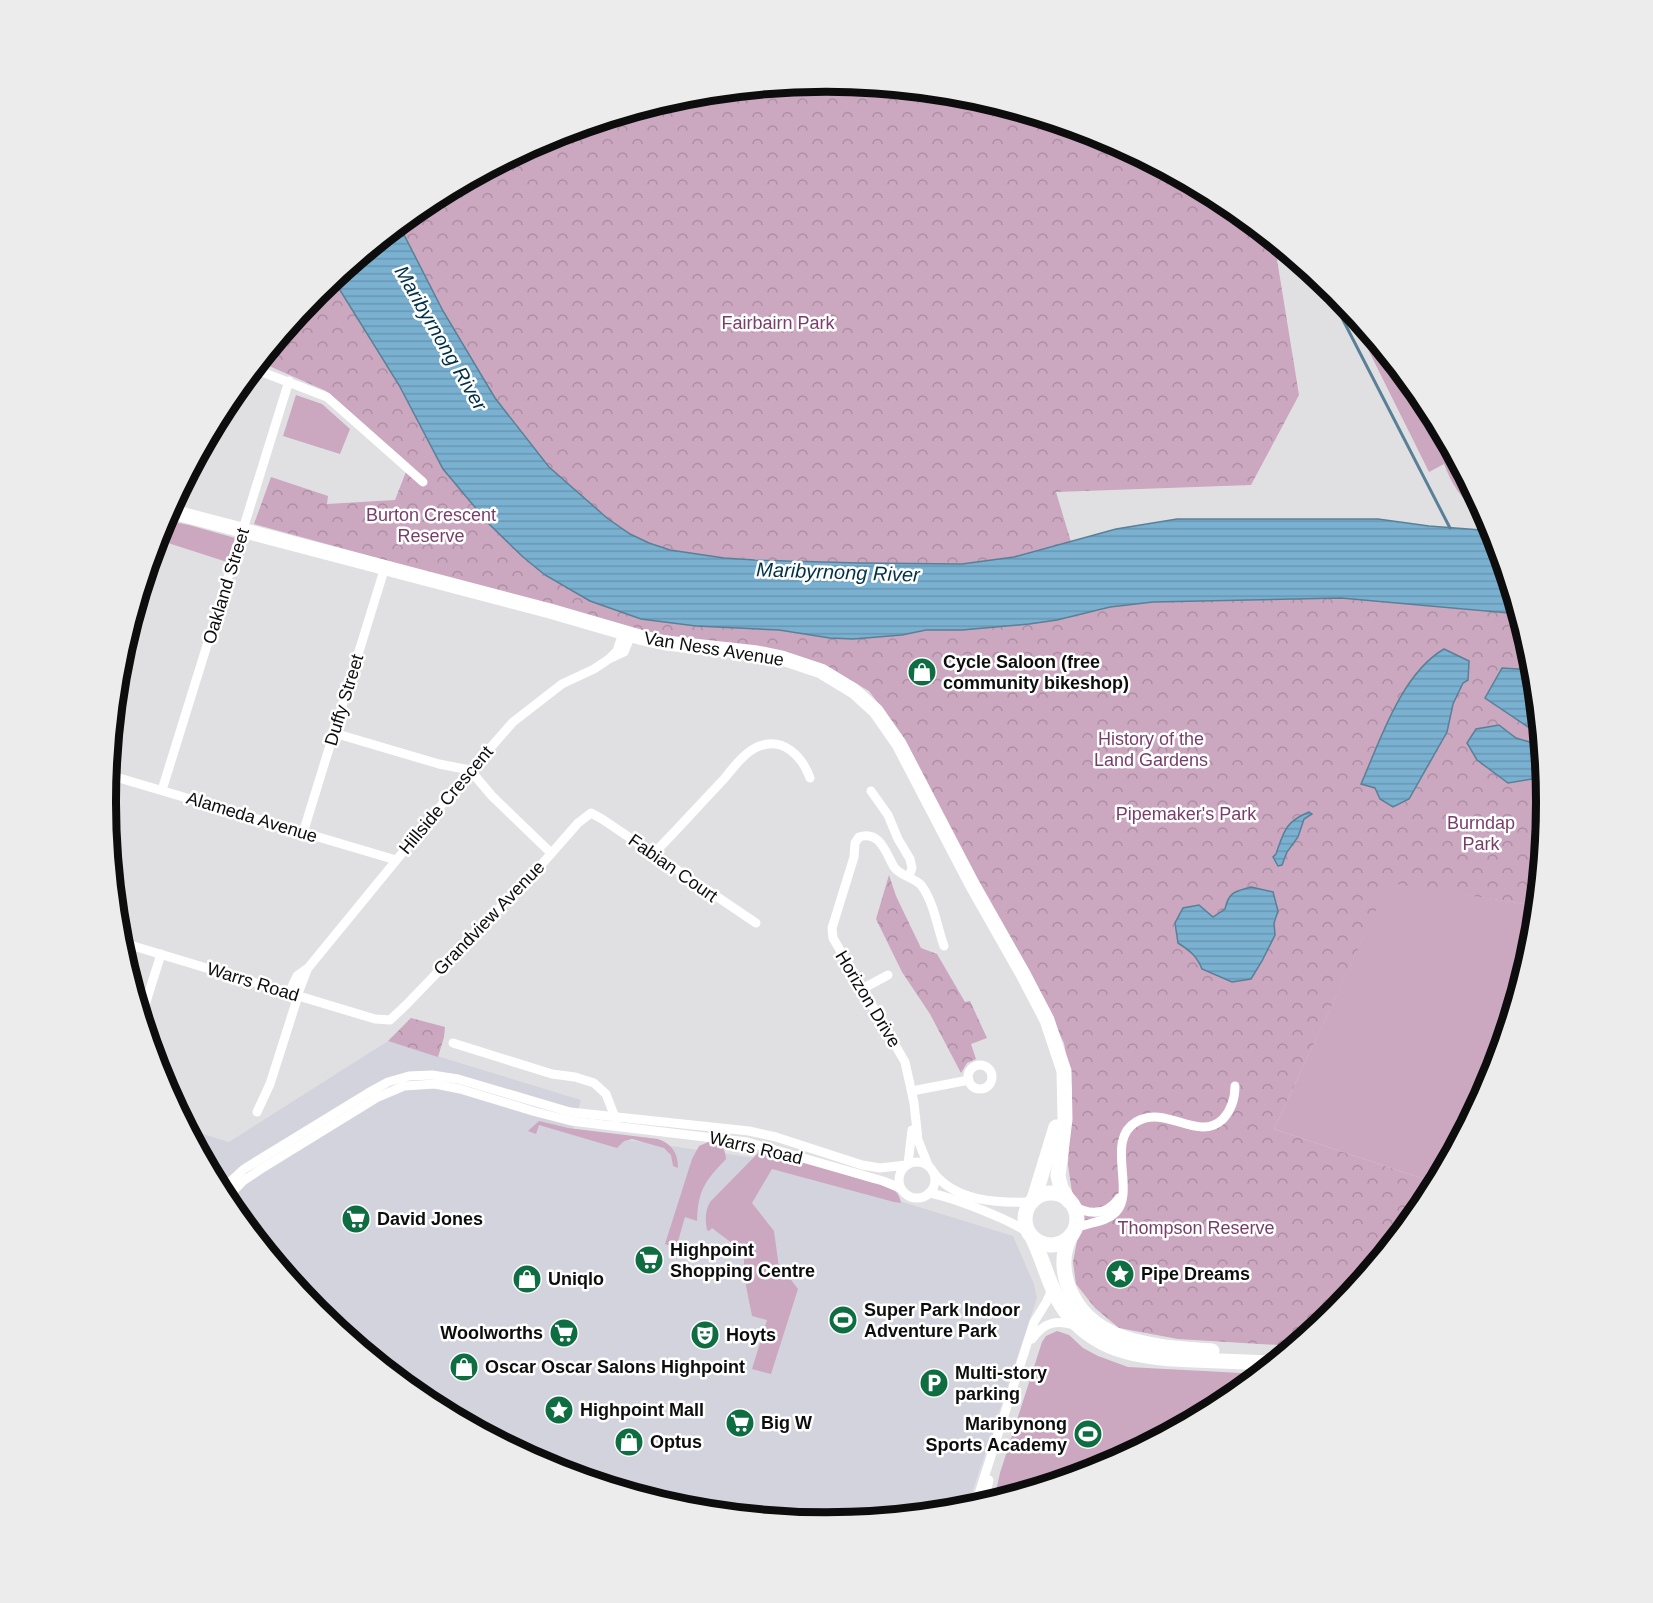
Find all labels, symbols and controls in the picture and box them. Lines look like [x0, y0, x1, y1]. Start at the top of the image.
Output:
water label: Maribyrnong River [391, 262, 492, 415]
park label: Fairbairn Park [721, 313, 836, 333]
park label: Burton Crescent Reserve [366, 505, 496, 546]
street label: Oakland Street [199, 526, 253, 646]
water label: Maribyrnong River [756, 558, 921, 586]
street label: Van Ness Avenue [643, 628, 785, 670]
street label: Duffy Street [321, 652, 367, 748]
place label: Cycle Saloon (free community bikeshop) [943, 652, 1129, 693]
shop icon: Cycle Saloon (free community bikeshop) [906, 656, 938, 688]
park label: History of the Land Gardens [1094, 729, 1208, 770]
street label: Hillside Crescent [395, 742, 497, 858]
street label: Alameda Avenue [184, 788, 320, 846]
park label: Pipemaker's Park [1116, 804, 1257, 824]
park label: Burndap Park [1447, 813, 1515, 854]
street label: Fabian Court [625, 830, 721, 906]
street label: Grandview Avenue [429, 857, 549, 979]
street label: Horizon Drive [831, 947, 905, 1051]
street label: Warrs Road [204, 958, 302, 1006]
street label: Warrs Road [707, 1128, 805, 1168]
supermarket icon: David Jones [340, 1203, 372, 1235]
place label: David Jones [377, 1209, 483, 1229]
park label: Thompson Reserve [1117, 1218, 1275, 1238]
place label: Highpoint Shopping Centre [670, 1240, 815, 1281]
supermarket icon: Highpoint Shopping Centre [633, 1244, 665, 1276]
place icon: Pipe Dreams [1104, 1258, 1136, 1290]
shop icon: Uniqlo [511, 1263, 543, 1295]
place label: Pipe Dreams [1141, 1264, 1250, 1284]
place label: Uniqlo [548, 1269, 604, 1289]
place label: Super Park Indoor Adventure Park [864, 1300, 1020, 1341]
sports icon: Super Park Indoor Adventure Park [827, 1304, 859, 1336]
supermarket icon: Woolworths [548, 1317, 580, 1349]
theatre icon: Hoyts [689, 1319, 721, 1351]
place label: Woolworths [440, 1323, 543, 1343]
place label: Hoyts [726, 1325, 776, 1345]
shop icon: Oscar Oscar Salons Highpoint [448, 1351, 480, 1383]
place label: Oscar Oscar Salons Highpoint [485, 1357, 745, 1377]
place label: Multi-story parking [955, 1363, 1047, 1404]
parking icon: Multi-story parking [918, 1367, 950, 1399]
place icon: Highpoint Mall [543, 1394, 575, 1426]
place label: Highpoint Mall [580, 1400, 704, 1420]
supermarket icon: Big W [724, 1407, 756, 1439]
place label: Big W [761, 1413, 812, 1433]
place label: Maribynong Sports Academy [926, 1414, 1067, 1455]
sports icon: Maribynong Sports Academy [1072, 1418, 1104, 1450]
shop icon: Optus [613, 1426, 645, 1458]
place label: Optus [650, 1432, 702, 1452]

